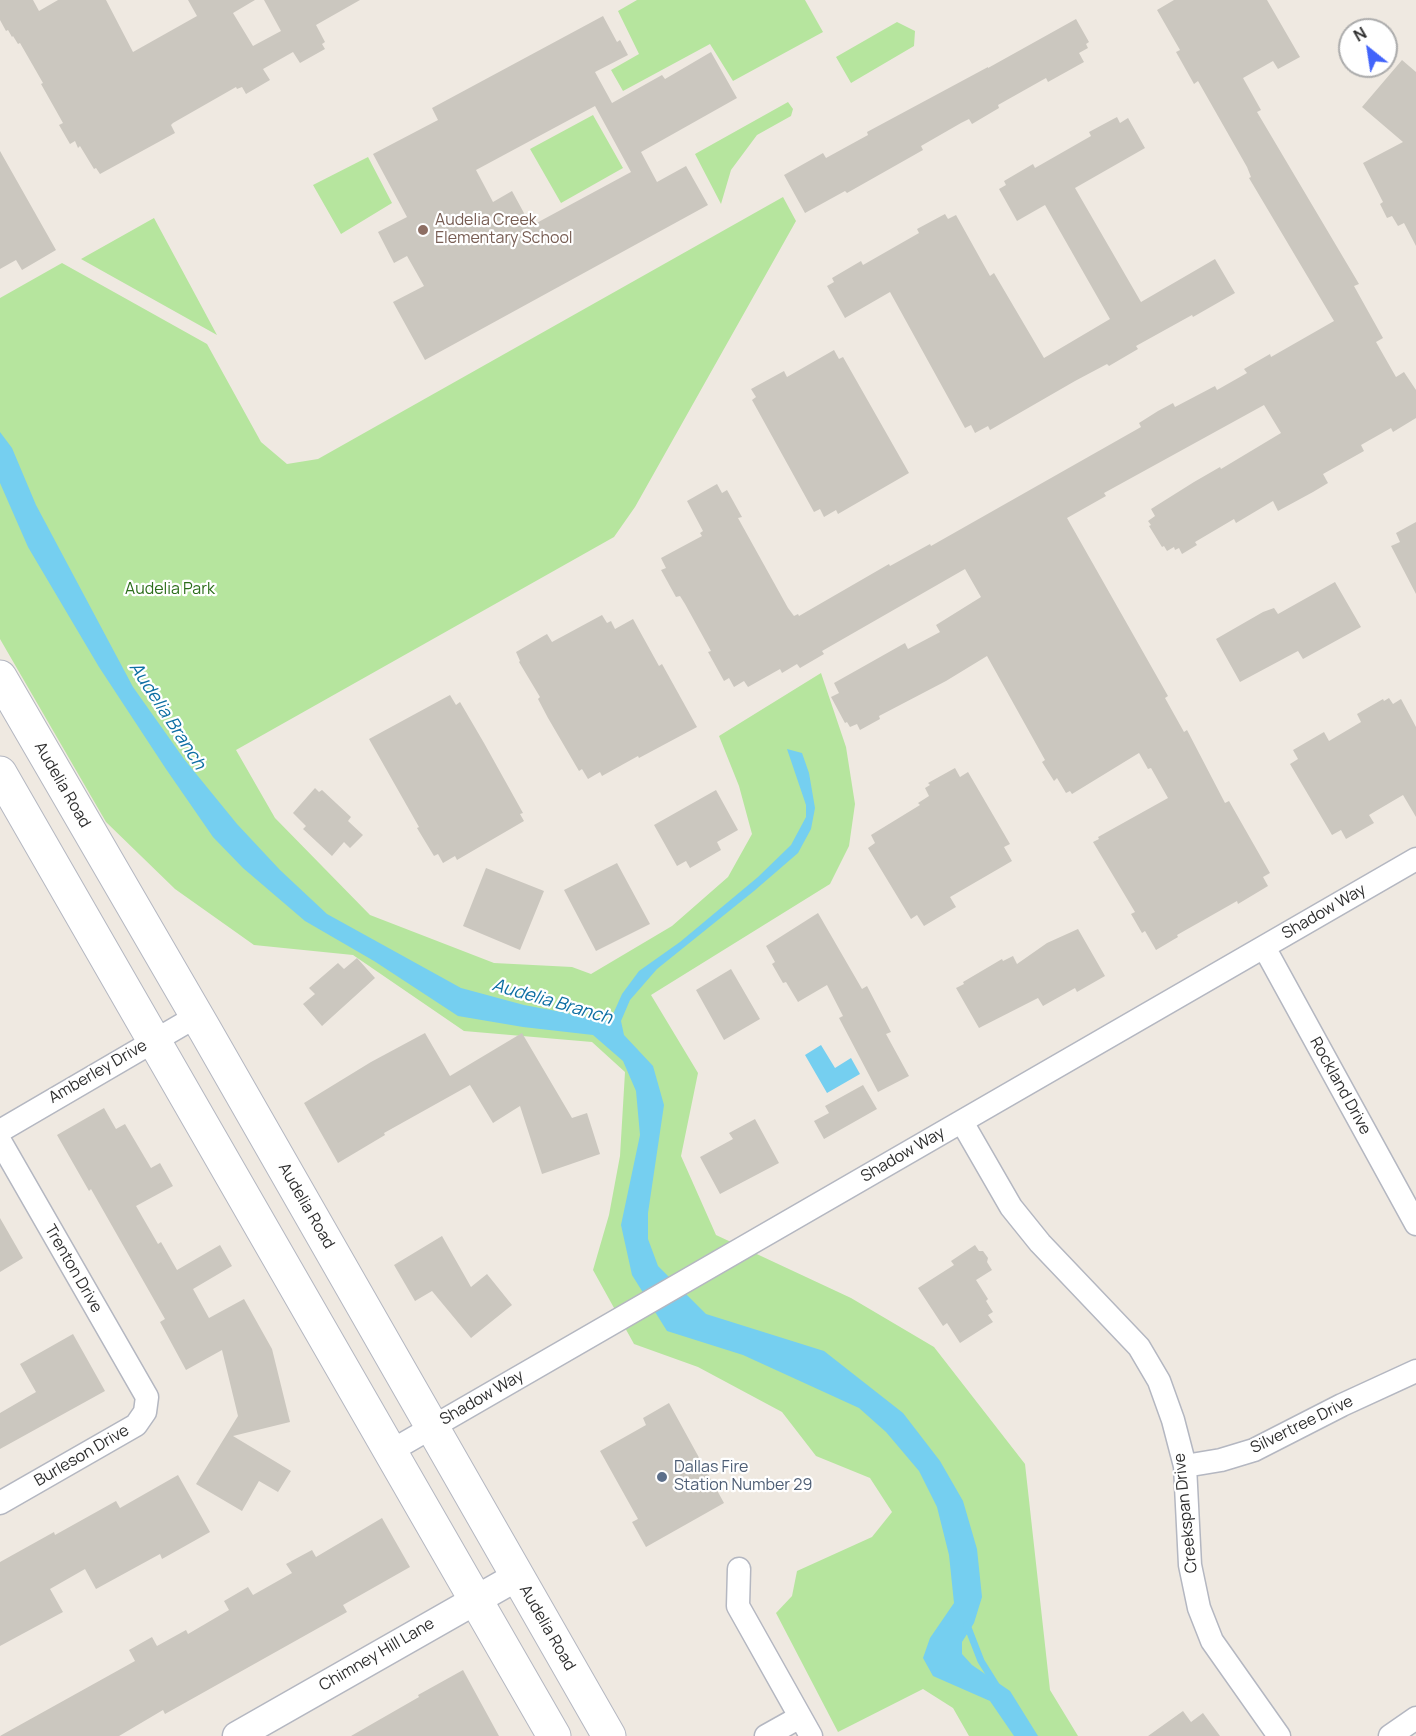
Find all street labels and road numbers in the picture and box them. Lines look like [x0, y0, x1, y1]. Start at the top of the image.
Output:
street label: Audelia Road [30, 739, 94, 831]
street label: Shadow Way [1279, 880, 1369, 944]
street label: Rockland Drive [1305, 1034, 1375, 1138]
street label: Amberley Drive [45, 1036, 151, 1108]
street label: Shadow Way [858, 1123, 948, 1187]
street label: Audelia Road [274, 1160, 338, 1252]
street label: Trenton Drive [40, 1221, 106, 1317]
street label: Shadow Way [437, 1366, 527, 1430]
street label: Silvertree Drive [1248, 1392, 1356, 1458]
street label: Burleson Drive [31, 1421, 133, 1491]
street label: Creekspan Drive [1170, 1452, 1202, 1574]
street label: Audelia Road [515, 1582, 579, 1674]
street label: Chimney Hill Lane [316, 1614, 438, 1696]

